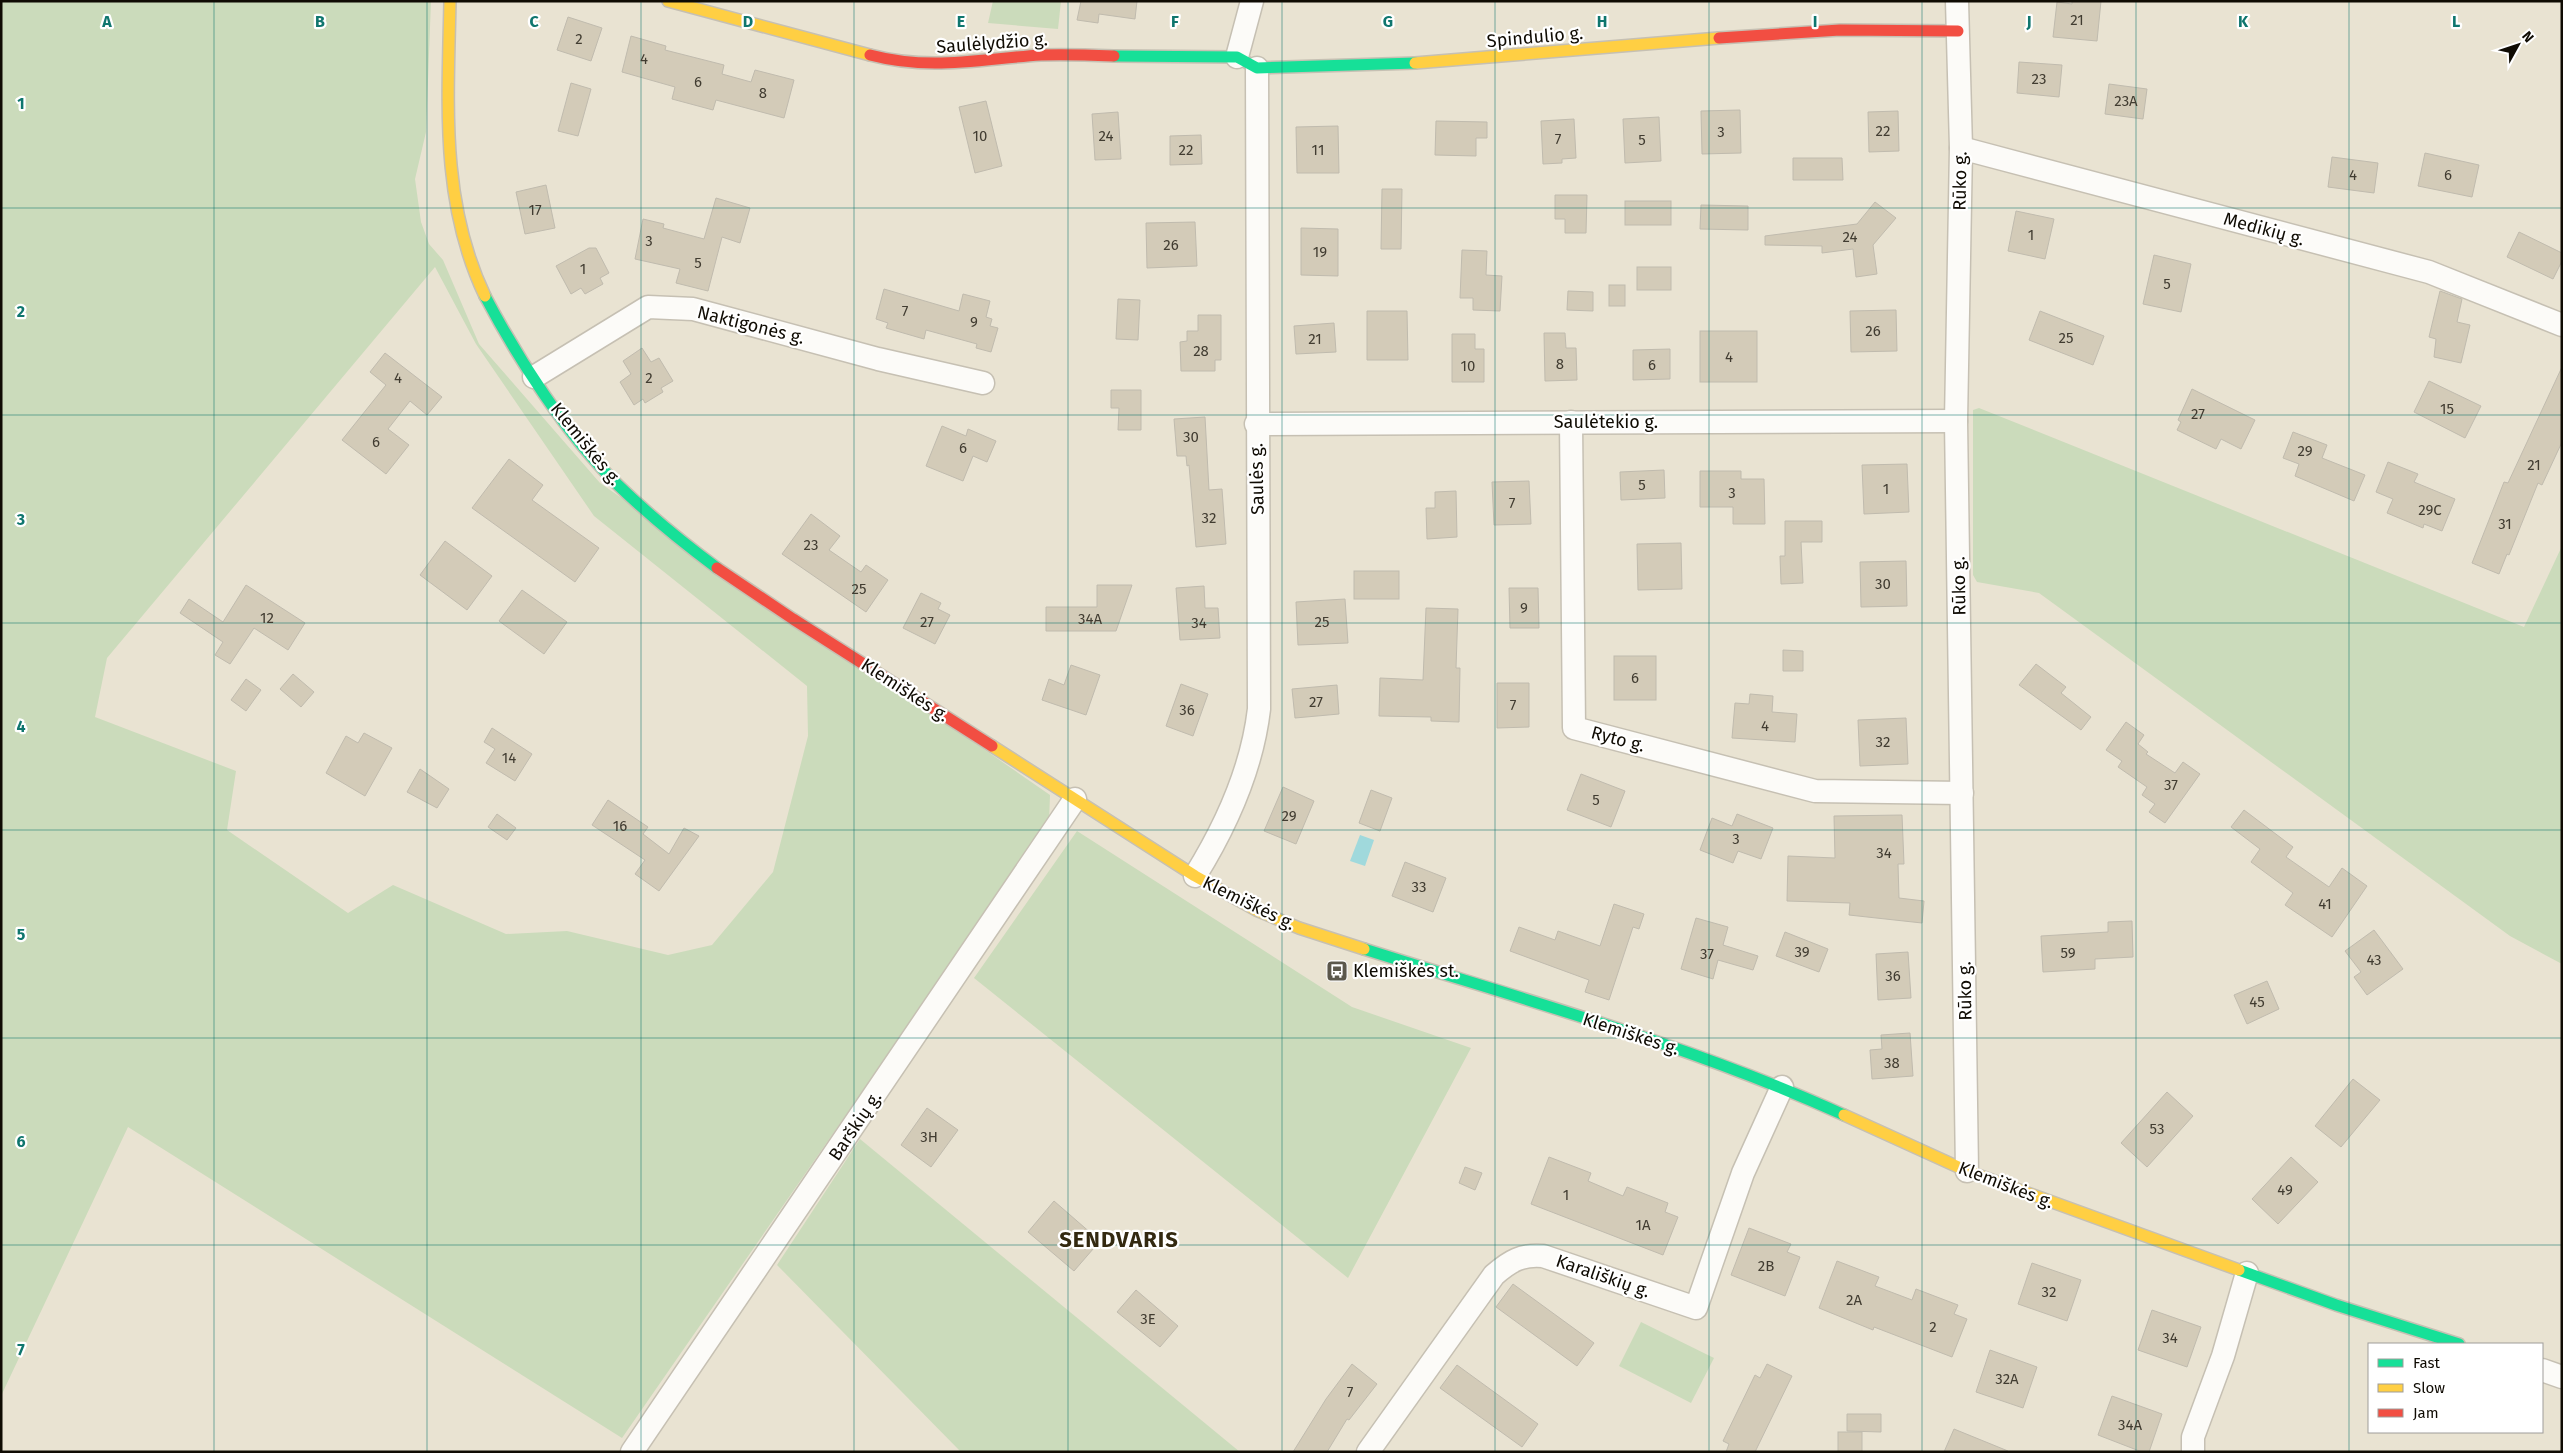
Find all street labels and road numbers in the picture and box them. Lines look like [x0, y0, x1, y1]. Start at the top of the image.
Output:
street label: Spindulio g. [1486, 22, 1584, 52]
street label: Saulėlydžio g. [936, 28, 1048, 58]
street label: Rūko g. [1948, 151, 1972, 211]
street label: Medikių g. [2221, 208, 2307, 250]
street label: Naktigonės g. [695, 301, 807, 349]
street label: Klemiškės g. [546, 398, 626, 490]
street label: Saulėtekio g. [1554, 411, 1658, 433]
street label: Saulės g. [1245, 443, 1269, 515]
street label: Rūko g. [1947, 556, 1971, 616]
street label: Klemiškės g. [857, 653, 953, 727]
street label: Ryto g. [1589, 721, 1647, 757]
street label: Klemiškės g. [1199, 871, 1299, 935]
street label: Rūko g. [1953, 961, 1977, 1021]
street label: Klemiškės g. [1580, 1008, 1682, 1060]
street label: Barškių g. [824, 1087, 886, 1165]
street label: Klemiškės g. [1955, 1157, 2057, 1213]
street label: Karališkių g. [1553, 1250, 1653, 1302]

